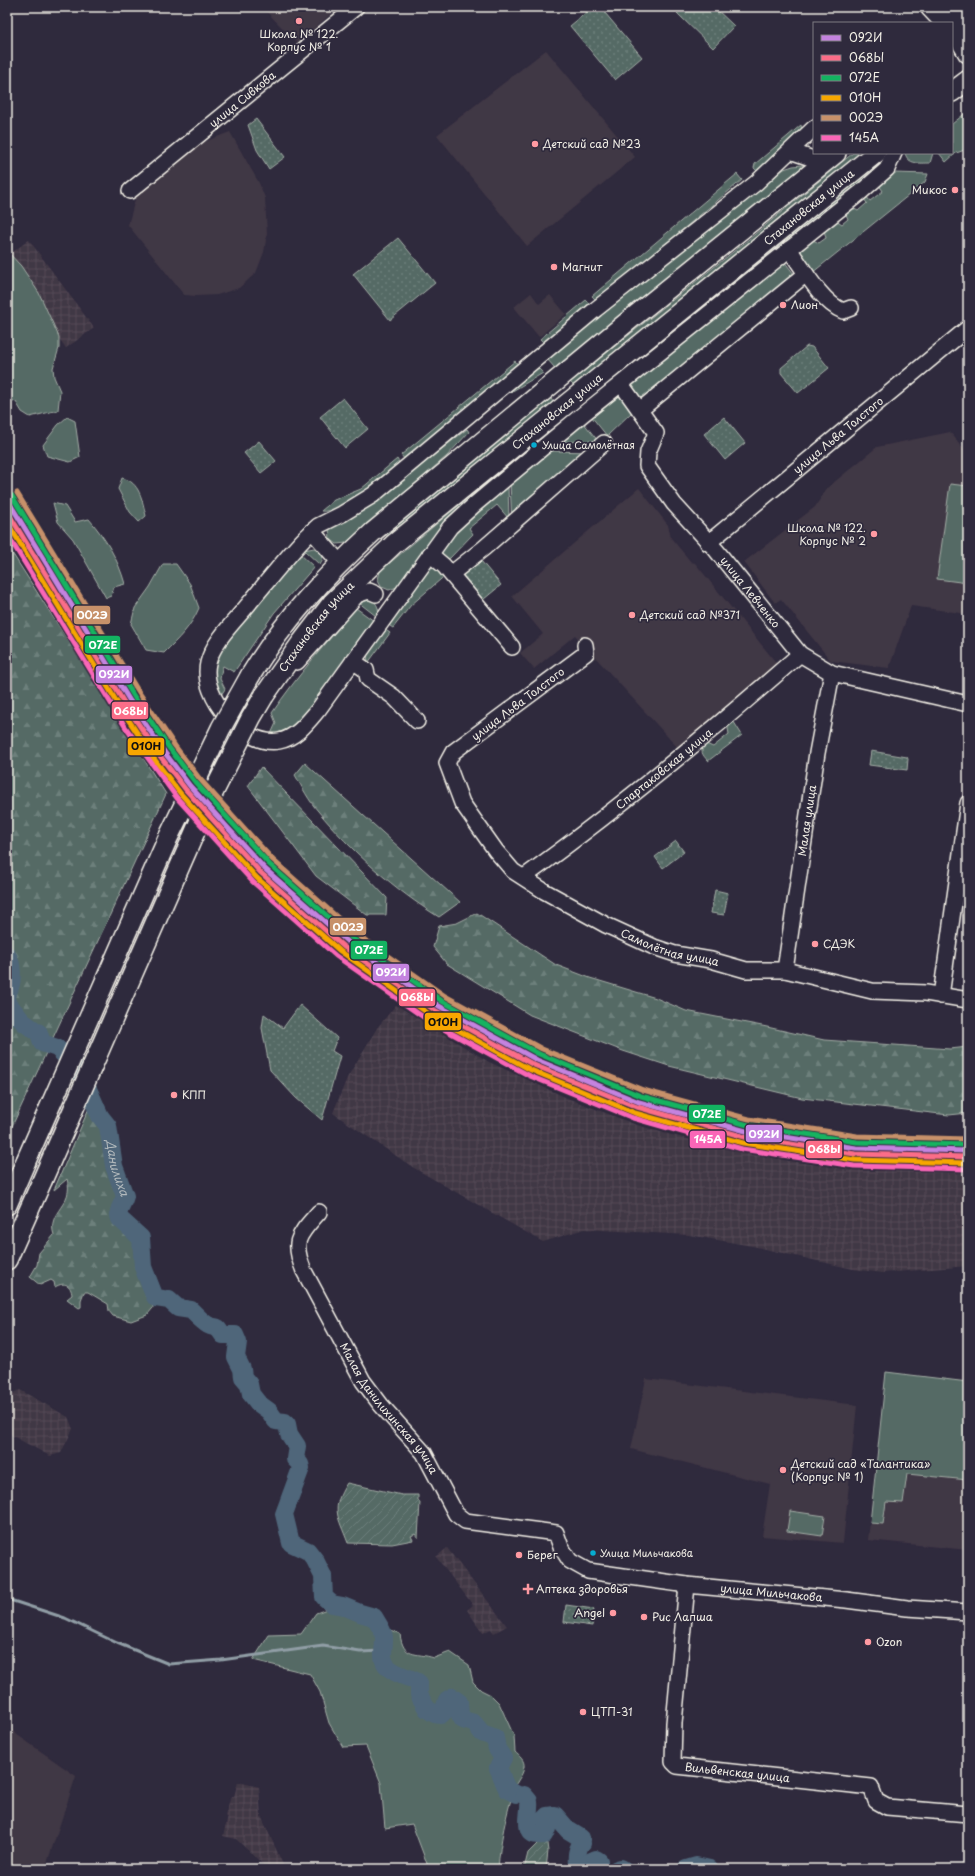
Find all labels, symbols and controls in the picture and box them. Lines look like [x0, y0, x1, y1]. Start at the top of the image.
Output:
marker: Школа № 122. Корпус № 1 [294, 16, 304, 26]
legend [813, 22, 953, 154]
place label: Школа № 122. Корпус № 1 [260, 25, 339, 55]
text: 092И [849, 28, 882, 46]
text: 068Ы [849, 48, 884, 66]
street label: улица Сивкова [205, 67, 279, 131]
text: 072Е [849, 68, 880, 86]
text: 010Н [849, 88, 881, 106]
text: 002Э [849, 108, 883, 126]
text: 145А [849, 128, 879, 146]
place label: Детский сад №23 [542, 135, 641, 152]
marker: Детский сад №23 [530, 139, 540, 149]
street label: Стахановская улица [759, 165, 858, 249]
place label: Микос [912, 181, 947, 198]
marker: Микос [950, 185, 960, 195]
place label: Магнит [562, 258, 603, 275]
marker: Магнит [549, 262, 559, 272]
place label: Лион [791, 296, 818, 313]
marker: Лион [778, 300, 788, 310]
street label: Стахановская улица [508, 369, 606, 453]
street label: улица Льва Толстого [789, 392, 887, 477]
place label: Улица Самолётная [542, 437, 635, 452]
marker: Улица Самолётная [529, 440, 539, 450]
place label: Школа № 122. Корпус № 2 [787, 519, 866, 549]
marker: Школа № 122. Корпус № 2 [869, 529, 879, 539]
street label: улица Левченко [716, 552, 785, 631]
street label: Стахановская улица [274, 577, 358, 675]
line badge: 002Э [73, 605, 111, 625]
text: 002Э [76, 606, 108, 623]
place label: Детский сад №371 [639, 606, 740, 623]
marker: Детский сад №371 [627, 610, 637, 620]
line badge: 072Е [84, 635, 121, 654]
text: 072Е [89, 636, 118, 653]
street label: улица Льва Толстого [468, 663, 568, 744]
line badge: 092И [95, 665, 133, 684]
text: 092И [99, 665, 130, 682]
line badge: 068Ы [111, 701, 149, 720]
text: 068Ы [113, 702, 147, 719]
street label: Спартаковская улица [612, 724, 716, 813]
line badge: 010Н [127, 737, 165, 756]
text: 010Н [131, 737, 161, 754]
street label: Малая улица [793, 784, 820, 857]
line badge: 002Э [329, 917, 367, 936]
text: 002Э [332, 918, 364, 935]
street label: Самолётная улица [618, 924, 721, 970]
place label: СДЭК [823, 935, 856, 952]
marker: СДЭК [810, 939, 820, 949]
line badge: 072Е [350, 940, 388, 960]
text: 072Е [355, 941, 384, 958]
line badge: 092И [372, 963, 410, 982]
text: 092И [376, 963, 407, 980]
line badge: 068Ы [398, 988, 436, 1007]
text: 068Ы [400, 988, 434, 1005]
line badge: 010Н [424, 1012, 462, 1031]
text: 010Н [428, 1013, 458, 1030]
place label: КПП [182, 1086, 206, 1103]
marker: КПП [169, 1090, 179, 1100]
line badge: 072Е [688, 1104, 726, 1123]
text: 072Е [693, 1105, 722, 1122]
line badge: 092И [745, 1124, 783, 1143]
text: 092И [749, 1125, 780, 1142]
line badge: 145А [689, 1130, 726, 1149]
text: 145А [694, 1130, 723, 1147]
water label: Данилиха [102, 1137, 134, 1199]
line badge: 068Ы [805, 1140, 843, 1159]
text: 068Ы [807, 1140, 841, 1157]
street label: Малая Данилихинская улица [336, 1339, 442, 1477]
place label: Детский сад «Талантика» (Корпус № 1) [790, 1455, 930, 1485]
marker: Детский сад «Талантика» (Корпус № 1) [778, 1465, 788, 1475]
place label: Улица Мильчакова [600, 1545, 694, 1560]
place label: Берег [527, 1546, 558, 1563]
marker: Улица Мильчакова [588, 1548, 598, 1558]
marker: Берег [514, 1550, 524, 1560]
street label: улица Мильчакова [720, 1579, 823, 1606]
place label: Аптека здоровья [536, 1580, 628, 1597]
marker: Аптека здоровья [523, 1584, 533, 1594]
place label: Angel [574, 1604, 605, 1621]
marker: Angel [608, 1608, 618, 1618]
place label: Рис Лапша [652, 1608, 713, 1625]
marker: Рис Лапша [639, 1612, 649, 1622]
place label: Ozon [876, 1633, 902, 1650]
marker: Ozon [863, 1637, 873, 1647]
place label: ЦТП-31 [591, 1703, 633, 1720]
marker: ЦТП-31 [578, 1707, 588, 1717]
street label: Вильвенская улица [684, 1758, 791, 1786]

